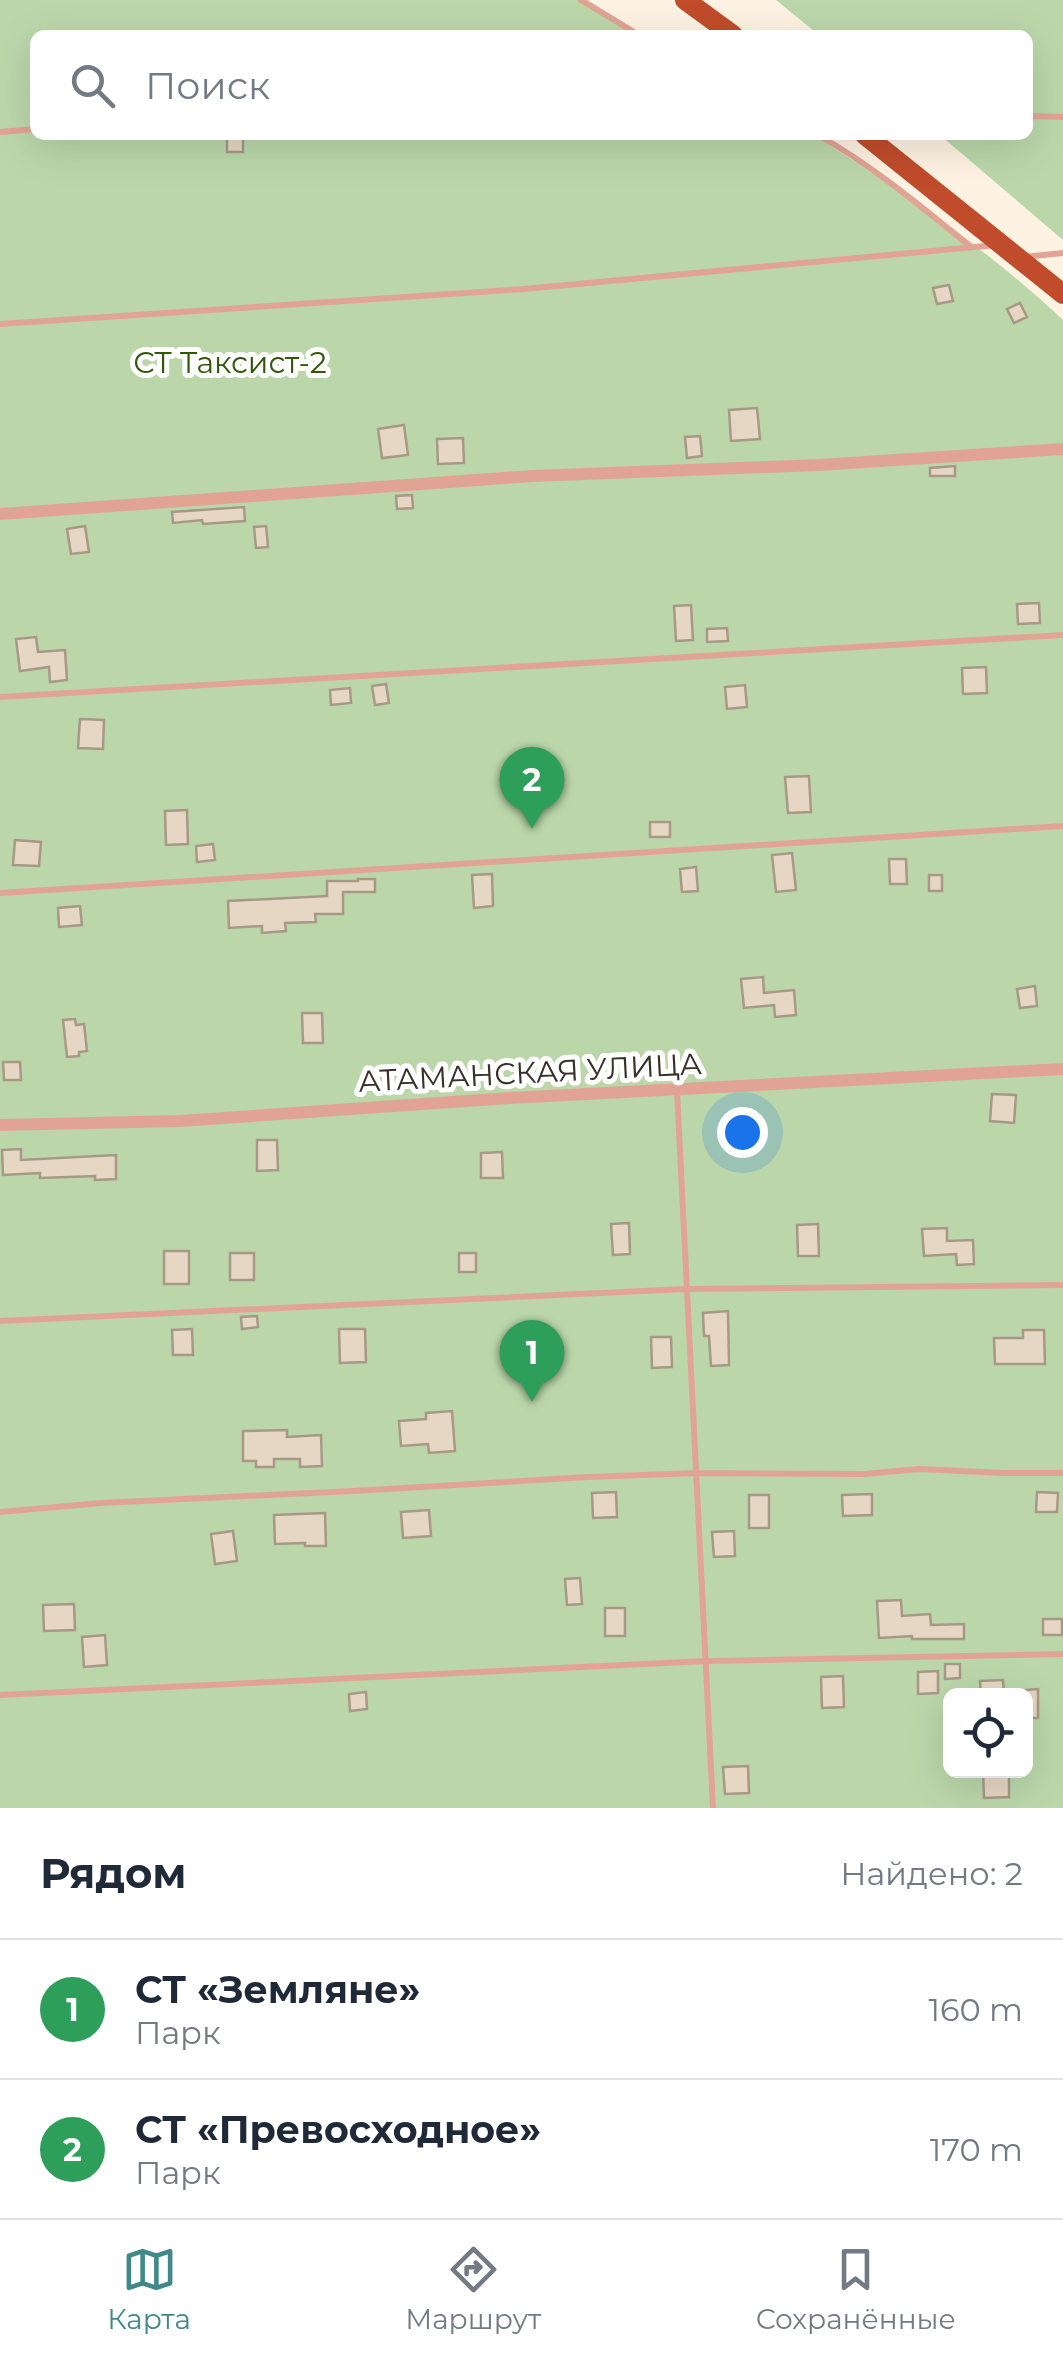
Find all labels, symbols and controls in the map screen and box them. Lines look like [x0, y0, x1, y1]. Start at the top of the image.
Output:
search box [30, 30, 1033, 140]
icon: search [65, 58, 120, 113]
text: Поиск [145, 62, 270, 109]
park label: СТ Таксист-2 [133, 344, 327, 381]
pin: 2 [500, 746, 564, 829]
street label: АТАМАНСКАЯ УЛИЦА [357, 1045, 703, 1100]
your location [717, 1107, 768, 1158]
pin: 1 [500, 1320, 564, 1402]
map controls [943, 1688, 1033, 1778]
button: locate [943, 1688, 1033, 1778]
text: Рядом [40, 1847, 187, 1899]
text: Найдено: 2 [840, 1854, 1023, 1893]
text: СТ «Земляне» [135, 1966, 420, 2013]
text: 1 [66, 1990, 79, 2029]
text: 160 m [928, 1990, 1023, 2029]
text: Парк [135, 2013, 221, 2052]
text: СТ «Превосходное» [135, 2106, 541, 2153]
text: 2 [63, 2130, 82, 2169]
text: 170 m [930, 2130, 1023, 2169]
text: Парк [135, 2153, 221, 2192]
tab: Карта [107, 2242, 191, 2336]
tab: Маршрут [405, 2242, 541, 2336]
tab: Сохранённые [756, 2242, 956, 2336]

